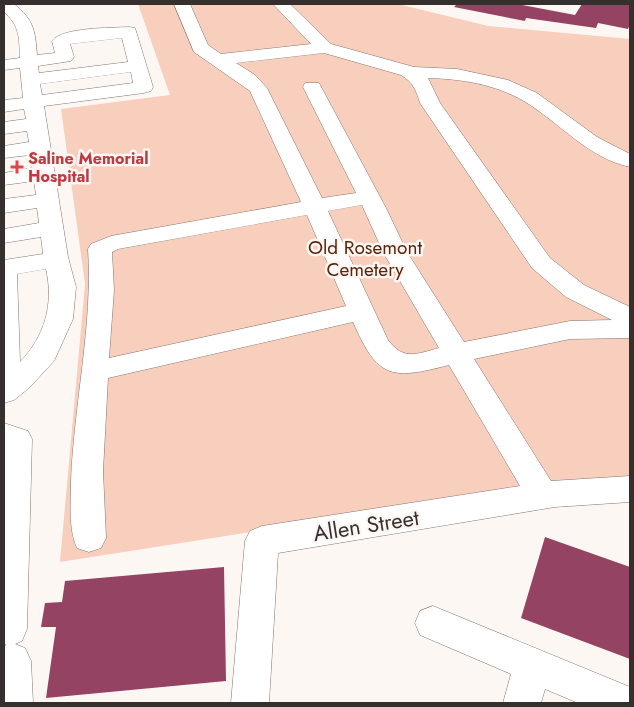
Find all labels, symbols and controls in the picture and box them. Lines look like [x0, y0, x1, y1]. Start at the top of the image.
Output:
place label: Saline Memorial Hospital [28, 147, 148, 188]
marker: Saline Memorial Hospital [10, 160, 24, 174]
park label: Old Rosemont Cemetery [308, 234, 422, 283]
street label: Allen Street [311, 501, 422, 549]

